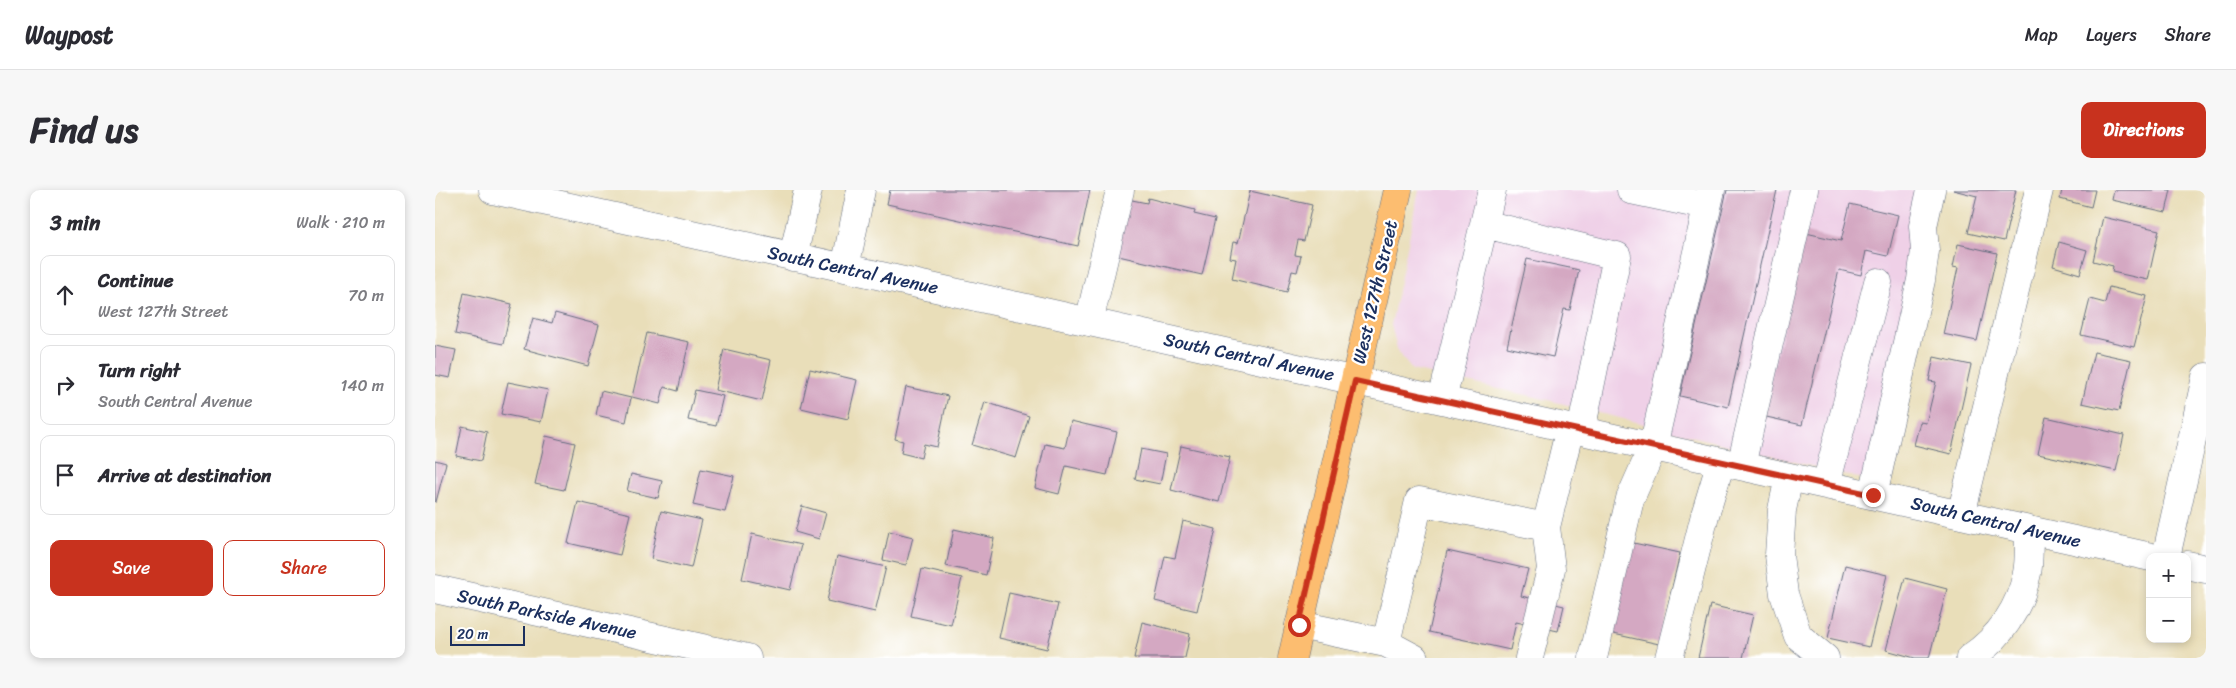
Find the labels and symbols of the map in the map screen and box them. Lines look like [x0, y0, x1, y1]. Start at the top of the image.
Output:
street label: West 127th Street [1343, 217, 1407, 367]
street label: South Central Avenue [765, 236, 941, 304]
street label: South Central Avenue [1161, 323, 1337, 391]
route end [1862, 484, 1885, 507]
street label: South Central Avenue [1908, 487, 2084, 557]
street label: South Parkside Avenue [454, 579, 640, 649]
route start [1288, 614, 1311, 637]
scale bar [450, 623, 525, 646]

